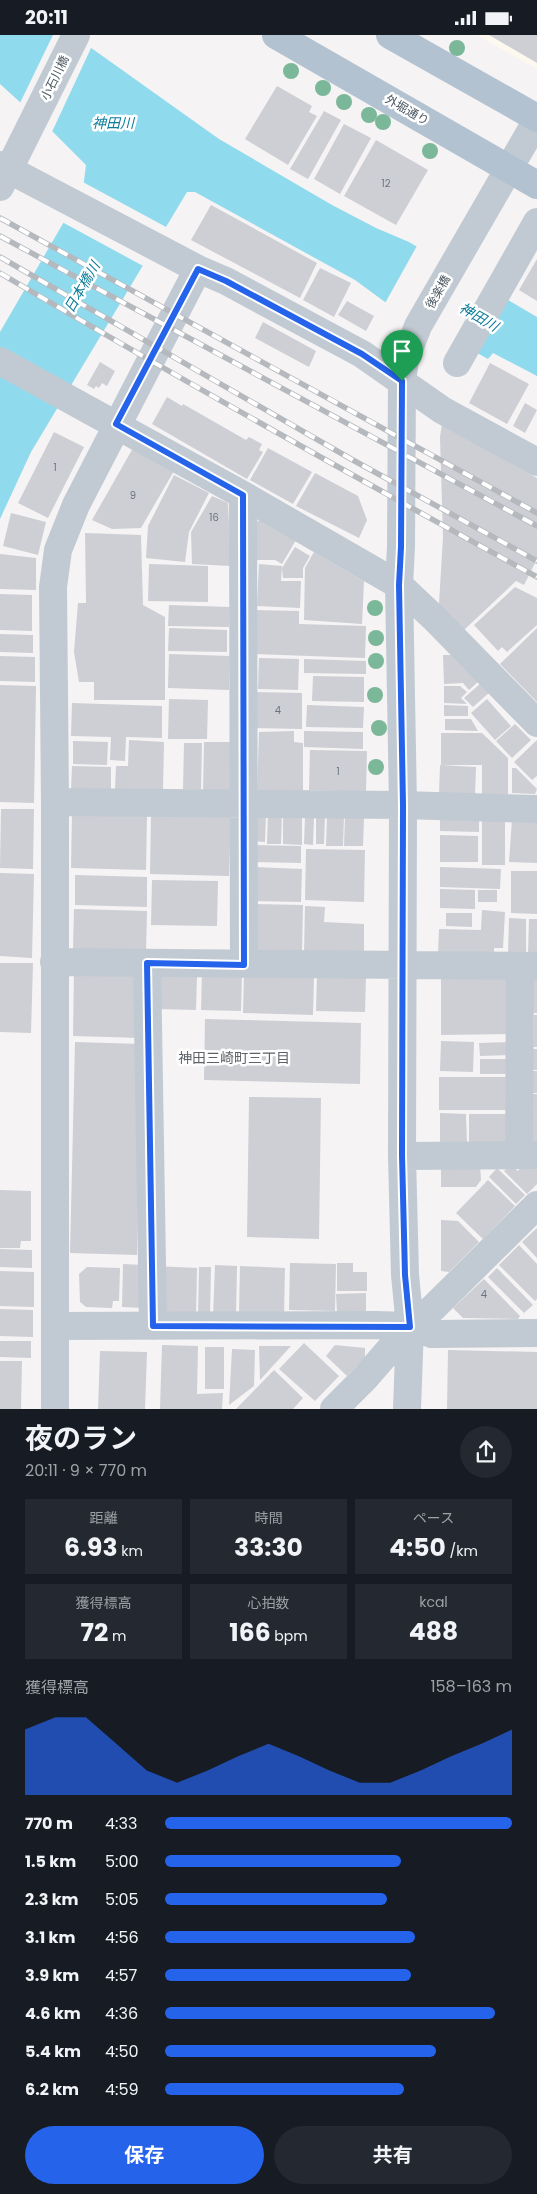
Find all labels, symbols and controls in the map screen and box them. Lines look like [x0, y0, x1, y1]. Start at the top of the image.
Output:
text: 20:11 [25, 4, 68, 31]
street label: 小石川橋 [36, 52, 73, 103]
street label: 外堀通り [382, 90, 432, 129]
water label: 神田川 [92, 113, 136, 133]
house number: 12 [382, 176, 391, 191]
water label: 日本橋川 [59, 256, 106, 316]
street label: 後楽橋 [421, 272, 454, 312]
water label: 神田川 [456, 298, 504, 337]
pin [381, 330, 423, 381]
icon: arrive [388, 337, 416, 365]
house number: 1 [53, 460, 57, 475]
house number: 9 [130, 488, 136, 503]
house number: 16 [209, 510, 219, 525]
house number: 4 [275, 703, 281, 718]
house number: 1 [336, 764, 340, 779]
district label: 神田三崎町三丁目 [178, 1048, 290, 1068]
house number: 4 [481, 1287, 487, 1302]
text: 夜のラン [25, 1419, 137, 1458]
button: share [460, 1426, 512, 1478]
text: 20:11 · 9 × 770 m [25, 1459, 147, 1482]
text: 距離 [90, 1508, 118, 1528]
text: 時間 [255, 1508, 283, 1528]
text: ペース [413, 1508, 454, 1528]
text: 6.93 [64, 1530, 118, 1565]
text: 33:30 [234, 1530, 303, 1565]
text: 4:50 [389, 1530, 446, 1565]
text: km [118, 1541, 143, 1561]
text: /km [446, 1541, 478, 1561]
text: kcal [419, 1592, 448, 1612]
text: 獲得標高 [76, 1593, 132, 1613]
text: 心拍数 [248, 1593, 290, 1613]
text: 488 [409, 1614, 458, 1649]
text: 72 [81, 1615, 108, 1650]
text: 166 [229, 1615, 271, 1650]
text: m [108, 1626, 126, 1646]
text: bpm [271, 1626, 308, 1646]
text: 158–163 m [430, 1675, 512, 1698]
text: 獲得標高 [25, 1676, 89, 1699]
text: 770 m [25, 1812, 73, 1835]
text: 4:33 [105, 1812, 137, 1835]
text: 1.5 km [25, 1850, 76, 1873]
text: 5:00 [105, 1850, 139, 1873]
text: 2.3 km [25, 1888, 79, 1911]
text: 5:05 [105, 1888, 139, 1911]
text: 3.1 km [25, 1926, 75, 1949]
text: 4:56 [105, 1926, 139, 1949]
text: 3.9 km [25, 1964, 79, 1987]
text: 4:57 [105, 1964, 137, 1987]
text: 4.6 km [25, 2002, 81, 2025]
text: 4:36 [105, 2002, 138, 2025]
text: 5.4 km [25, 2040, 81, 2063]
text: 4:50 [105, 2040, 139, 2063]
text: 6.2 km [25, 2078, 79, 2101]
text: 4:59 [105, 2078, 139, 2101]
button: 保存 [25, 2126, 264, 2184]
button: 共有 [274, 2126, 512, 2184]

